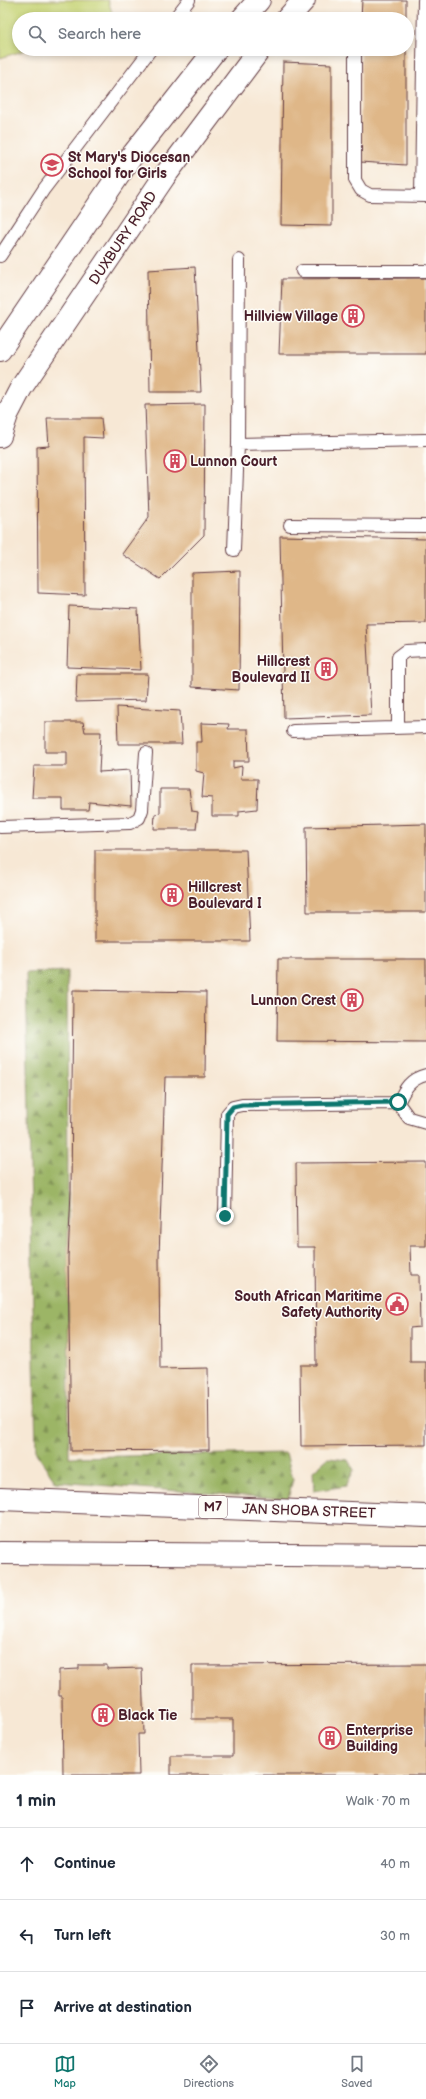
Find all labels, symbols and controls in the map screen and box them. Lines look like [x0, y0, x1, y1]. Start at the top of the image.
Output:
search box [12, 12, 414, 56]
icon: search [26, 23, 48, 45]
text: Search here [58, 25, 141, 44]
place label: St Mary's Diocesan School for Girls [68, 149, 190, 182]
school or university icon: St Mary's Diocesan School for Girls [39, 152, 65, 178]
street label: DUXBURY ROAD [85, 188, 161, 288]
building icon: Hillview Village [340, 303, 366, 329]
place label: Hillview Village [244, 308, 338, 325]
building icon: Lunnon Court [162, 448, 188, 474]
place label: Lunnon Court [190, 453, 277, 470]
place label: Hillcrest Boulevard II [232, 653, 310, 686]
building icon: Hillcrest Boulevard II [313, 656, 339, 682]
place label: Hillcrest Boulevard I [188, 879, 262, 912]
building icon: Hillcrest Boulevard I [159, 882, 185, 908]
building icon: Lunnon Crest [339, 987, 365, 1013]
place label: Lunnon Crest [250, 992, 336, 1009]
route start [389, 1093, 407, 1111]
route end [216, 1207, 234, 1225]
place label: South African Maritime Safety Authority [234, 1288, 383, 1321]
public building icon: South African Maritime Safety Authority [384, 1291, 410, 1317]
road number: M7 [199, 1496, 227, 1518]
street label: JAN SHOBA STREET [242, 1500, 377, 1522]
building icon: Black Tie [90, 1702, 116, 1728]
place label: Black Tie [118, 1707, 177, 1724]
place label: Enterprise Building [346, 1722, 413, 1755]
building icon: Enterprise Building [317, 1725, 343, 1751]
text: 1 min [16, 1791, 56, 1811]
text: Walk · 70 m [346, 1793, 410, 1809]
icon: ahead [16, 1853, 38, 1875]
text: Continue [54, 1854, 116, 1873]
text: 40 m [380, 1856, 410, 1872]
icon: left [16, 1925, 38, 1947]
text: Turn left [54, 1926, 111, 1945]
text: 30 m [380, 1928, 410, 1944]
icon: arrive [16, 1997, 38, 2019]
text: Arrive at destination [54, 1998, 192, 2017]
tab: Map [54, 2053, 76, 2090]
tab: Directions [183, 2053, 234, 2090]
tab: Saved [341, 2053, 372, 2090]

